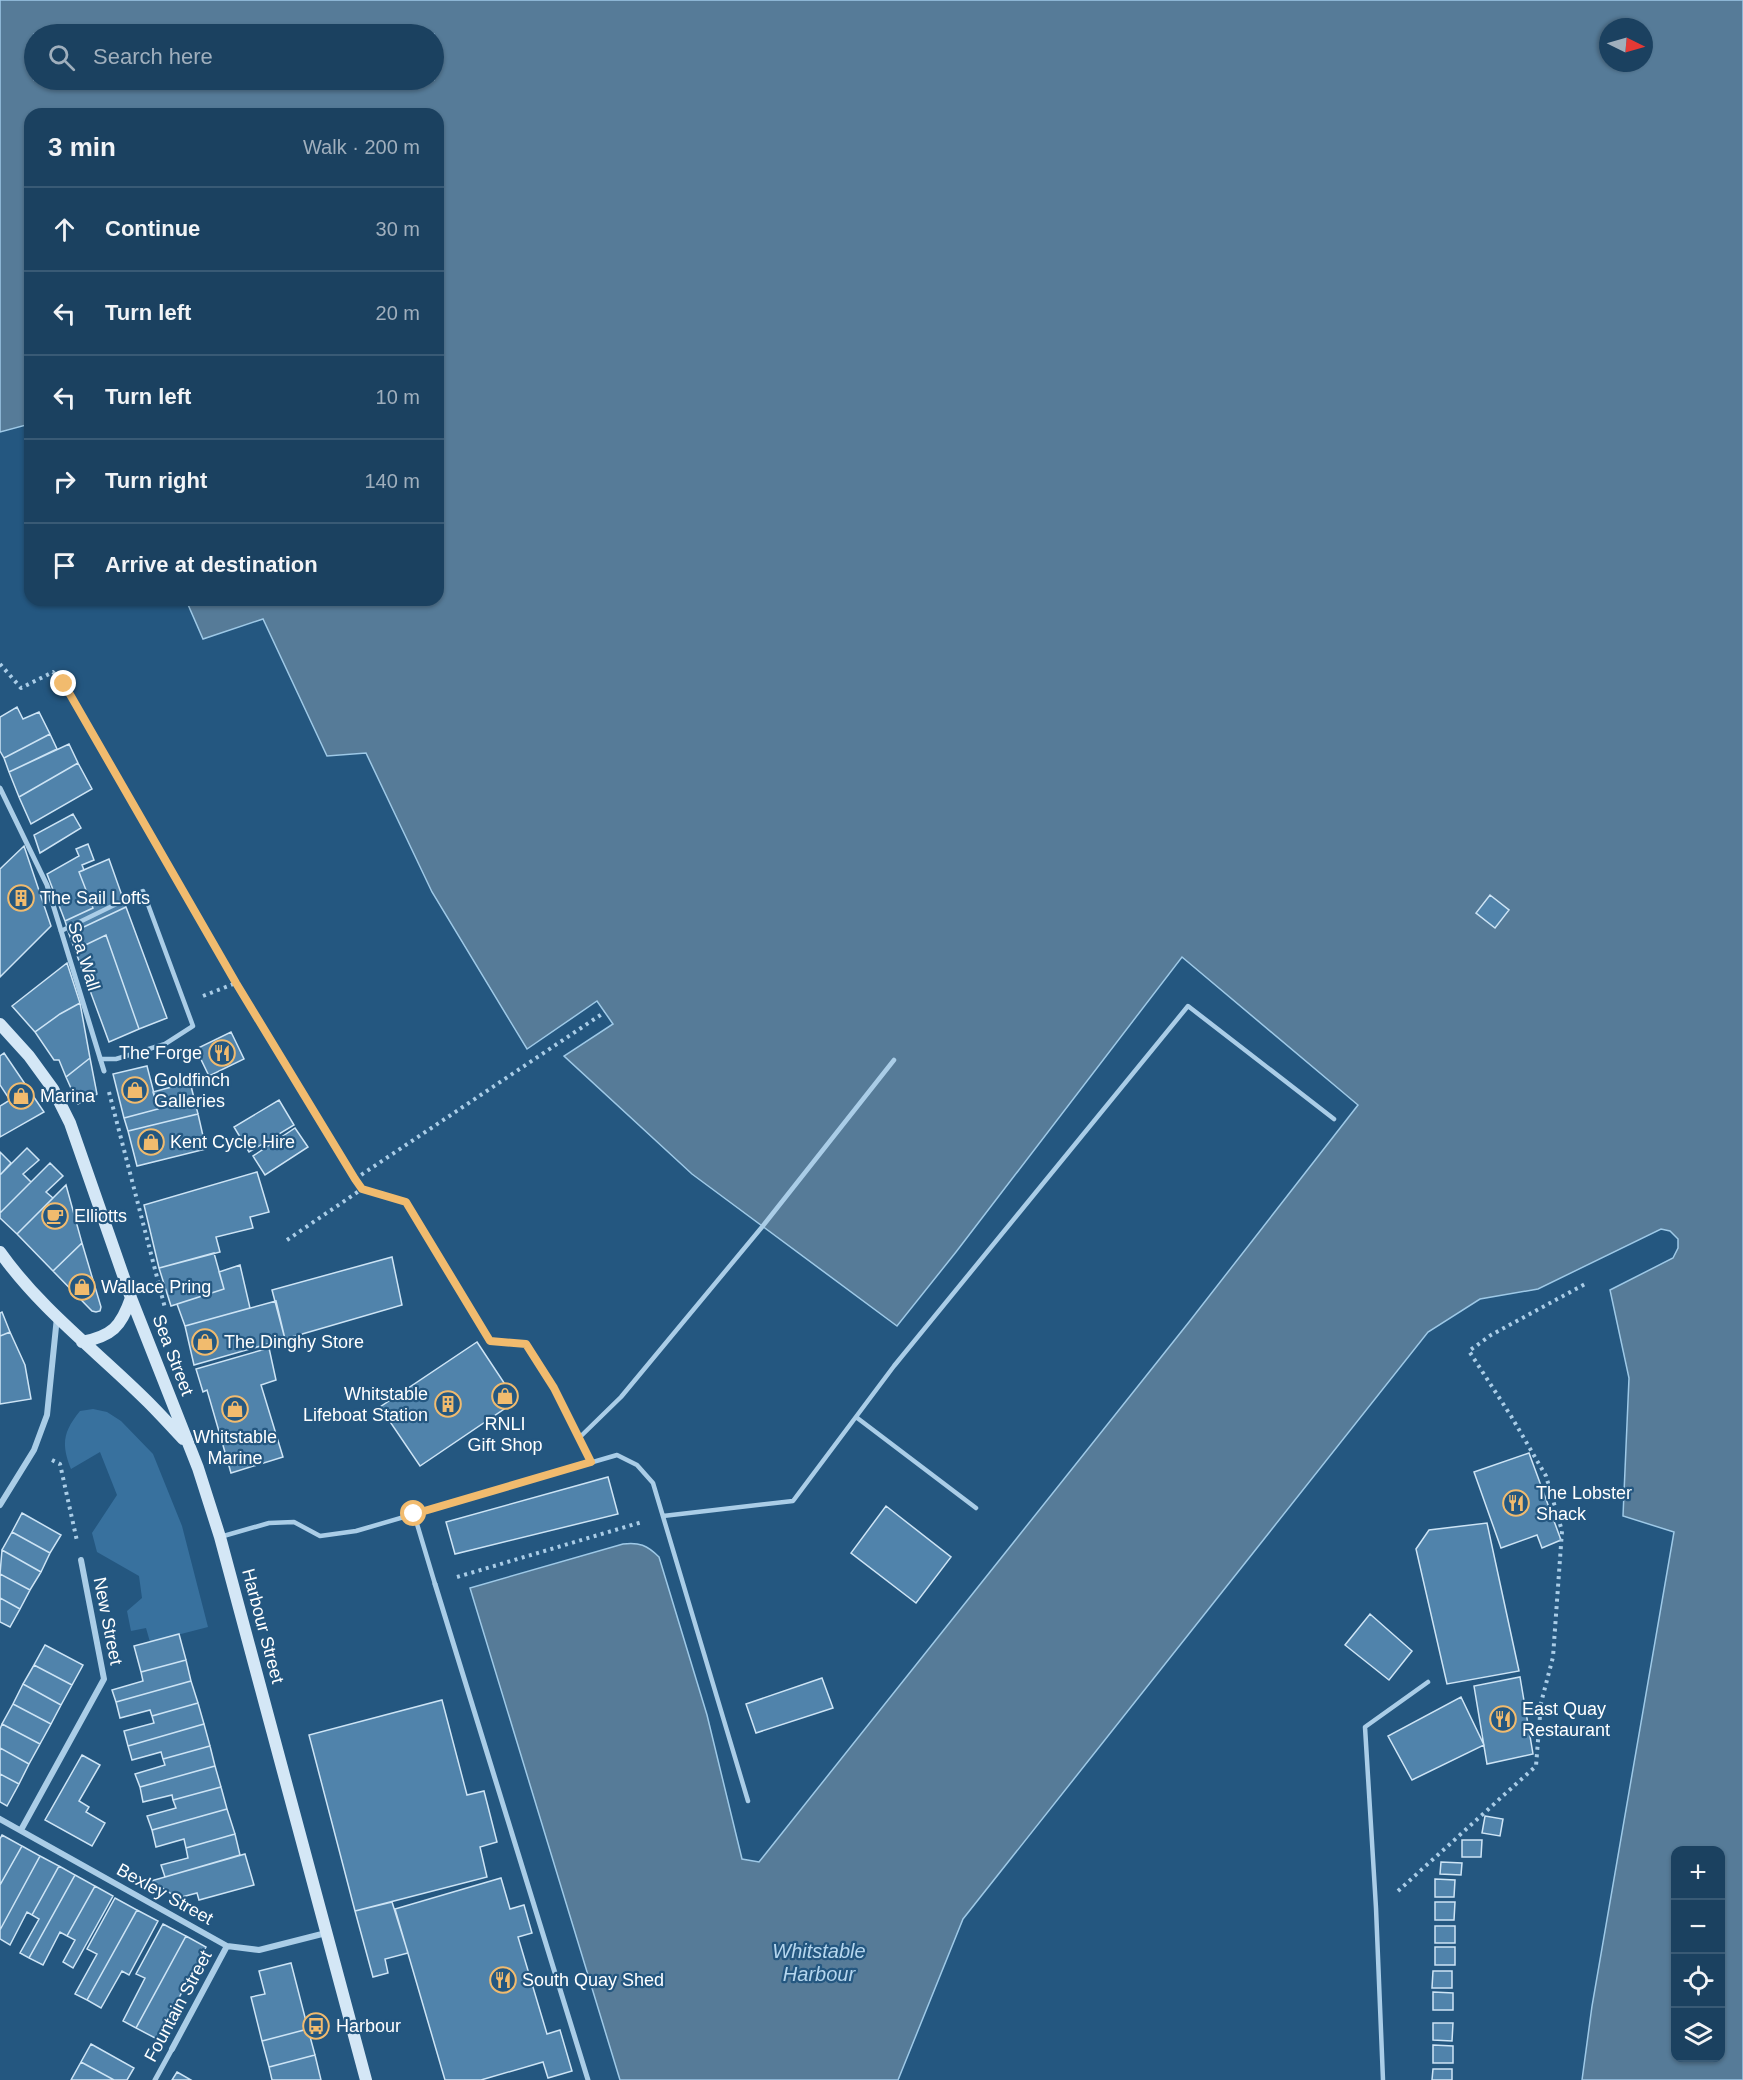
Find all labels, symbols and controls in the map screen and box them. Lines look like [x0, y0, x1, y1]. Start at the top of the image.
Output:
north arrow [1599, 18, 1653, 72]
search box [24, 24, 444, 90]
icon: search [45, 41, 78, 74]
text: Search here [93, 44, 213, 69]
text: 3 min [48, 132, 116, 162]
text: Walk · 200 m [303, 136, 420, 158]
icon: ahead [48, 213, 81, 246]
text: Continue [105, 216, 200, 241]
text: 30 m [376, 218, 420, 240]
icon: left [48, 297, 81, 330]
text: Turn left [105, 300, 191, 325]
text: 20 m [376, 302, 420, 324]
icon: left [48, 381, 81, 414]
text: Turn left [105, 384, 191, 409]
text: 10 m [376, 386, 420, 408]
icon: right [48, 465, 81, 498]
text: Turn right [105, 468, 207, 493]
text: 140 m [364, 470, 420, 492]
icon: arrive [48, 549, 81, 582]
text: Arrive at destination [105, 552, 318, 577]
route end [50, 670, 76, 696]
building icon: The Sail Lofts [6, 883, 36, 913]
place label: The Sail Lofts [40, 888, 150, 908]
street label: Sea Wall [64, 919, 104, 993]
restaurant icon: The Forge [207, 1038, 237, 1068]
place label: The Forge [119, 1043, 202, 1063]
place label: Goldfinch Galleries [154, 1070, 230, 1111]
shop icon: Goldfinch Galleries [120, 1075, 150, 1105]
shop icon: Marina [6, 1081, 36, 1111]
place label: Marina [40, 1086, 96, 1106]
shop icon: Kent Cycle Hire [136, 1127, 166, 1157]
place label: Kent Cycle Hire [170, 1132, 295, 1152]
cafe icon: Elliotts [40, 1201, 70, 1231]
place label: Elliotts [74, 1206, 127, 1226]
shop icon: Wallace Pring [67, 1272, 97, 1302]
place label: Wallace Pring [101, 1277, 211, 1297]
street label: Sea Street [148, 1312, 198, 1398]
shop icon: The Dinghy Store [190, 1327, 220, 1357]
place label: The Dinghy Store [224, 1332, 364, 1352]
shop icon: RNLI Gift Shop [490, 1381, 520, 1411]
place label: Whitstable Lifeboat Station [303, 1384, 428, 1425]
building icon: Whitstable Lifeboat Station [433, 1389, 463, 1419]
shop icon: Whitstable Marine [220, 1394, 250, 1424]
place label: RNLI Gift Shop [467, 1414, 543, 1455]
place label: Whitstable Marine [193, 1427, 277, 1468]
place label: The Lobster Shack [1536, 1483, 1632, 1524]
restaurant icon: The Lobster Shack [1501, 1488, 1531, 1518]
route start [400, 1500, 426, 1526]
street label: Harbour Street [238, 1566, 288, 1686]
street label: New Street [90, 1575, 126, 1667]
place label: East Quay Restaurant [1522, 1699, 1610, 1740]
restaurant icon: East Quay Restaurant [1488, 1704, 1518, 1734]
map controls [1671, 1846, 1725, 2062]
button: + [1671, 1846, 1725, 1900]
street label: Bexley Street [113, 1859, 217, 1929]
button: − [1671, 1900, 1725, 1954]
water label: Whitstable Harbour [772, 1940, 866, 1985]
street label: Fountain Street [140, 1947, 216, 2065]
button: locate [1671, 1954, 1725, 2008]
restaurant icon: South Quay Shed [488, 1965, 518, 1995]
place label: South Quay Shed [522, 1970, 664, 1990]
button: layers [1671, 2008, 1725, 2062]
bus stop icon: Harbour [301, 2011, 331, 2041]
place label: Harbour [336, 2016, 401, 2036]

